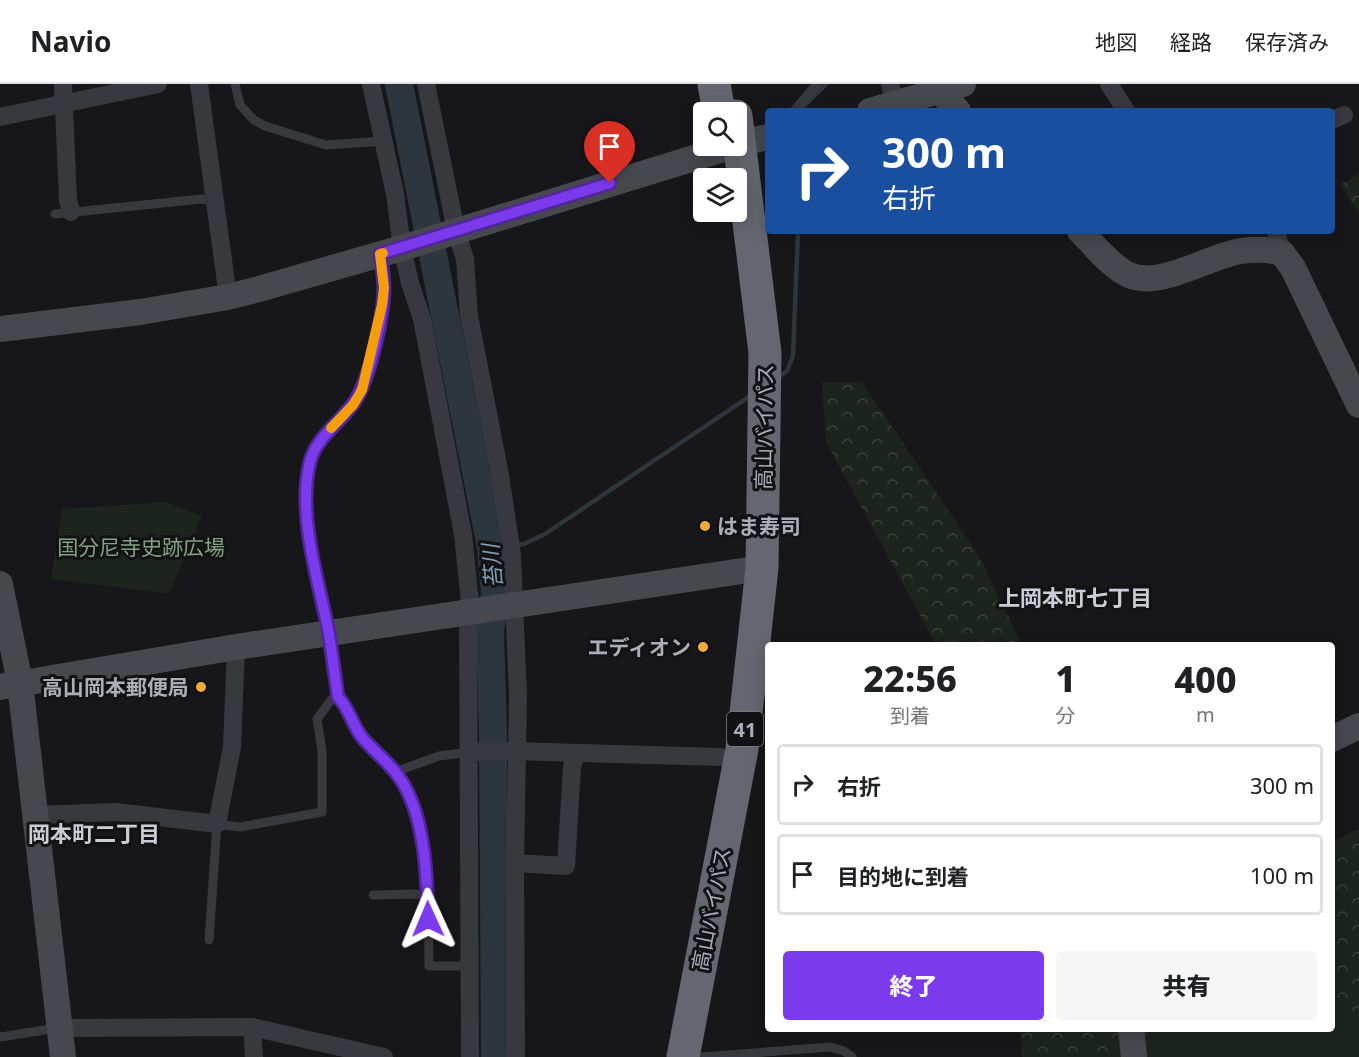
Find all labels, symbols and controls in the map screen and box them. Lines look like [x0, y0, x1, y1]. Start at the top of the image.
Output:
text: Navio [30, 22, 111, 60]
text: 地図 [1095, 28, 1137, 56]
text: 経路 [1170, 28, 1212, 56]
text: 保存済み [1245, 28, 1329, 56]
map controls [693, 102, 747, 222]
button: search [693, 102, 747, 156]
pin [584, 121, 635, 183]
text: 300 m [882, 123, 1006, 180]
icon: arrive [593, 130, 626, 163]
icon: right [783, 132, 861, 210]
button: layers [693, 168, 747, 222]
text: 右折 [882, 179, 936, 216]
street label: 高山バイパス [749, 364, 779, 490]
place label: はま寿司 [717, 512, 801, 540]
marker: はま寿司 [698, 519, 712, 533]
park label: 国分尼寺史跡広場 [57, 533, 225, 561]
water label: 苔川 [474, 541, 508, 589]
district label: 上岡本町七丁目 [998, 582, 1152, 612]
place label: エディオン [587, 633, 691, 661]
marker: エディオン [696, 640, 710, 654]
text: 22:56 [863, 654, 957, 703]
text: 1 [1055, 654, 1076, 703]
text: 400 [1174, 655, 1237, 704]
place label: 高山岡本郵便局 [42, 673, 189, 701]
marker: 高山岡本郵便局 [194, 680, 208, 694]
text: m [1196, 701, 1215, 728]
text: 到着 [890, 702, 930, 729]
text: 分 [1056, 702, 1076, 729]
road number: 41 [727, 712, 763, 746]
icon: right [786, 768, 819, 801]
text: 300 m [1250, 770, 1314, 800]
text: 右折 [837, 771, 881, 801]
district label: 岡本町二丁目 [28, 818, 160, 848]
street label: 高山バイパス [685, 845, 737, 973]
icon: arrive [786, 858, 819, 891]
text: 100 m [1250, 860, 1314, 890]
text: 目的地に到着 [837, 861, 969, 891]
position arrow [396, 887, 460, 951]
button: 終了 [783, 951, 1044, 1020]
button: 共有 [1056, 951, 1317, 1020]

